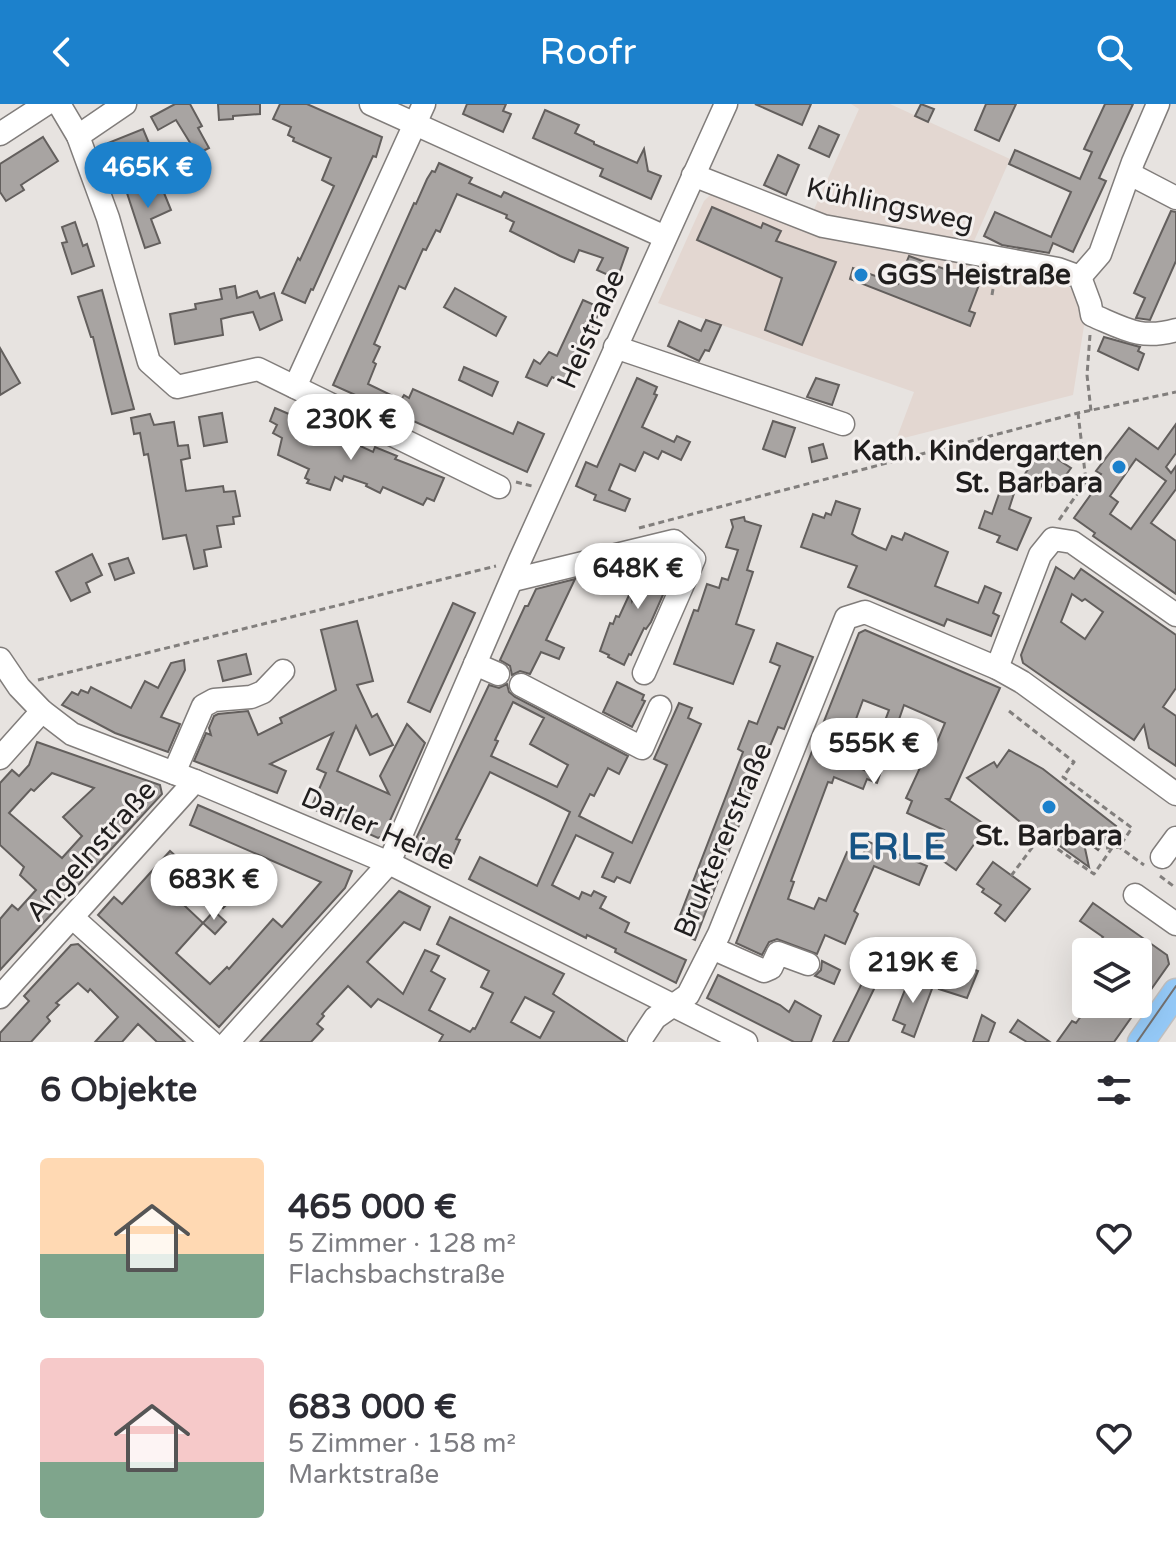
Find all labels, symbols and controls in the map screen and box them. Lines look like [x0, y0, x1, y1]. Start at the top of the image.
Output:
icon: back [40, 30, 84, 74]
icon: search [1092, 30, 1136, 74]
text: Roofr [540, 31, 636, 74]
pin: 465K € [83, 142, 213, 210]
text: 465K € [103, 152, 193, 183]
street label: Kühlingsweg [803, 171, 977, 239]
place label: GGS Heistraße [877, 258, 1071, 292]
street label: Heistraße [550, 264, 632, 394]
marker: GGS Heistraße [852, 266, 870, 284]
pin: 230K € [286, 394, 416, 462]
text: 230K € [306, 404, 396, 435]
place label: Kath. Kindergarten St. Barbara [852, 434, 1103, 500]
marker: Kath. Kindergarten St. Barbara [1110, 458, 1128, 476]
pin: 648K € [573, 543, 703, 611]
text: 648K € [593, 553, 683, 584]
pin: 555K € [809, 718, 939, 786]
text: 555K € [829, 728, 919, 759]
street label: Bruktererstraße [667, 737, 779, 943]
street label: Angelnstraße [19, 773, 163, 929]
street label: Darler Heide [296, 780, 460, 878]
marker: St. Barbara [1040, 798, 1058, 816]
place label: St. Barbara [975, 819, 1123, 853]
district label: ERLE [848, 826, 948, 869]
pin: 683K € [149, 854, 279, 922]
text: 683K € [169, 864, 259, 895]
pin: 219K € [848, 937, 978, 1005]
map controls [1072, 938, 1152, 1018]
button: layers [1072, 938, 1152, 1018]
text: 219K € [868, 947, 958, 978]
icon: filters [1092, 1068, 1136, 1112]
text: 6 Objekte [40, 1070, 197, 1111]
text: 465 000 € [288, 1187, 457, 1228]
icon: home [104, 1190, 200, 1286]
icon: heart [1092, 1216, 1136, 1260]
text: 5 Zimmer · 128 m² [288, 1228, 516, 1259]
text: Flachsbachstraße [288, 1259, 505, 1290]
text: 683 000 € [288, 1387, 457, 1428]
icon: home [104, 1390, 200, 1486]
icon: heart [1092, 1416, 1136, 1460]
text: 5 Zimmer · 158 m² [288, 1428, 516, 1459]
text: Marktstraße [288, 1459, 439, 1490]

